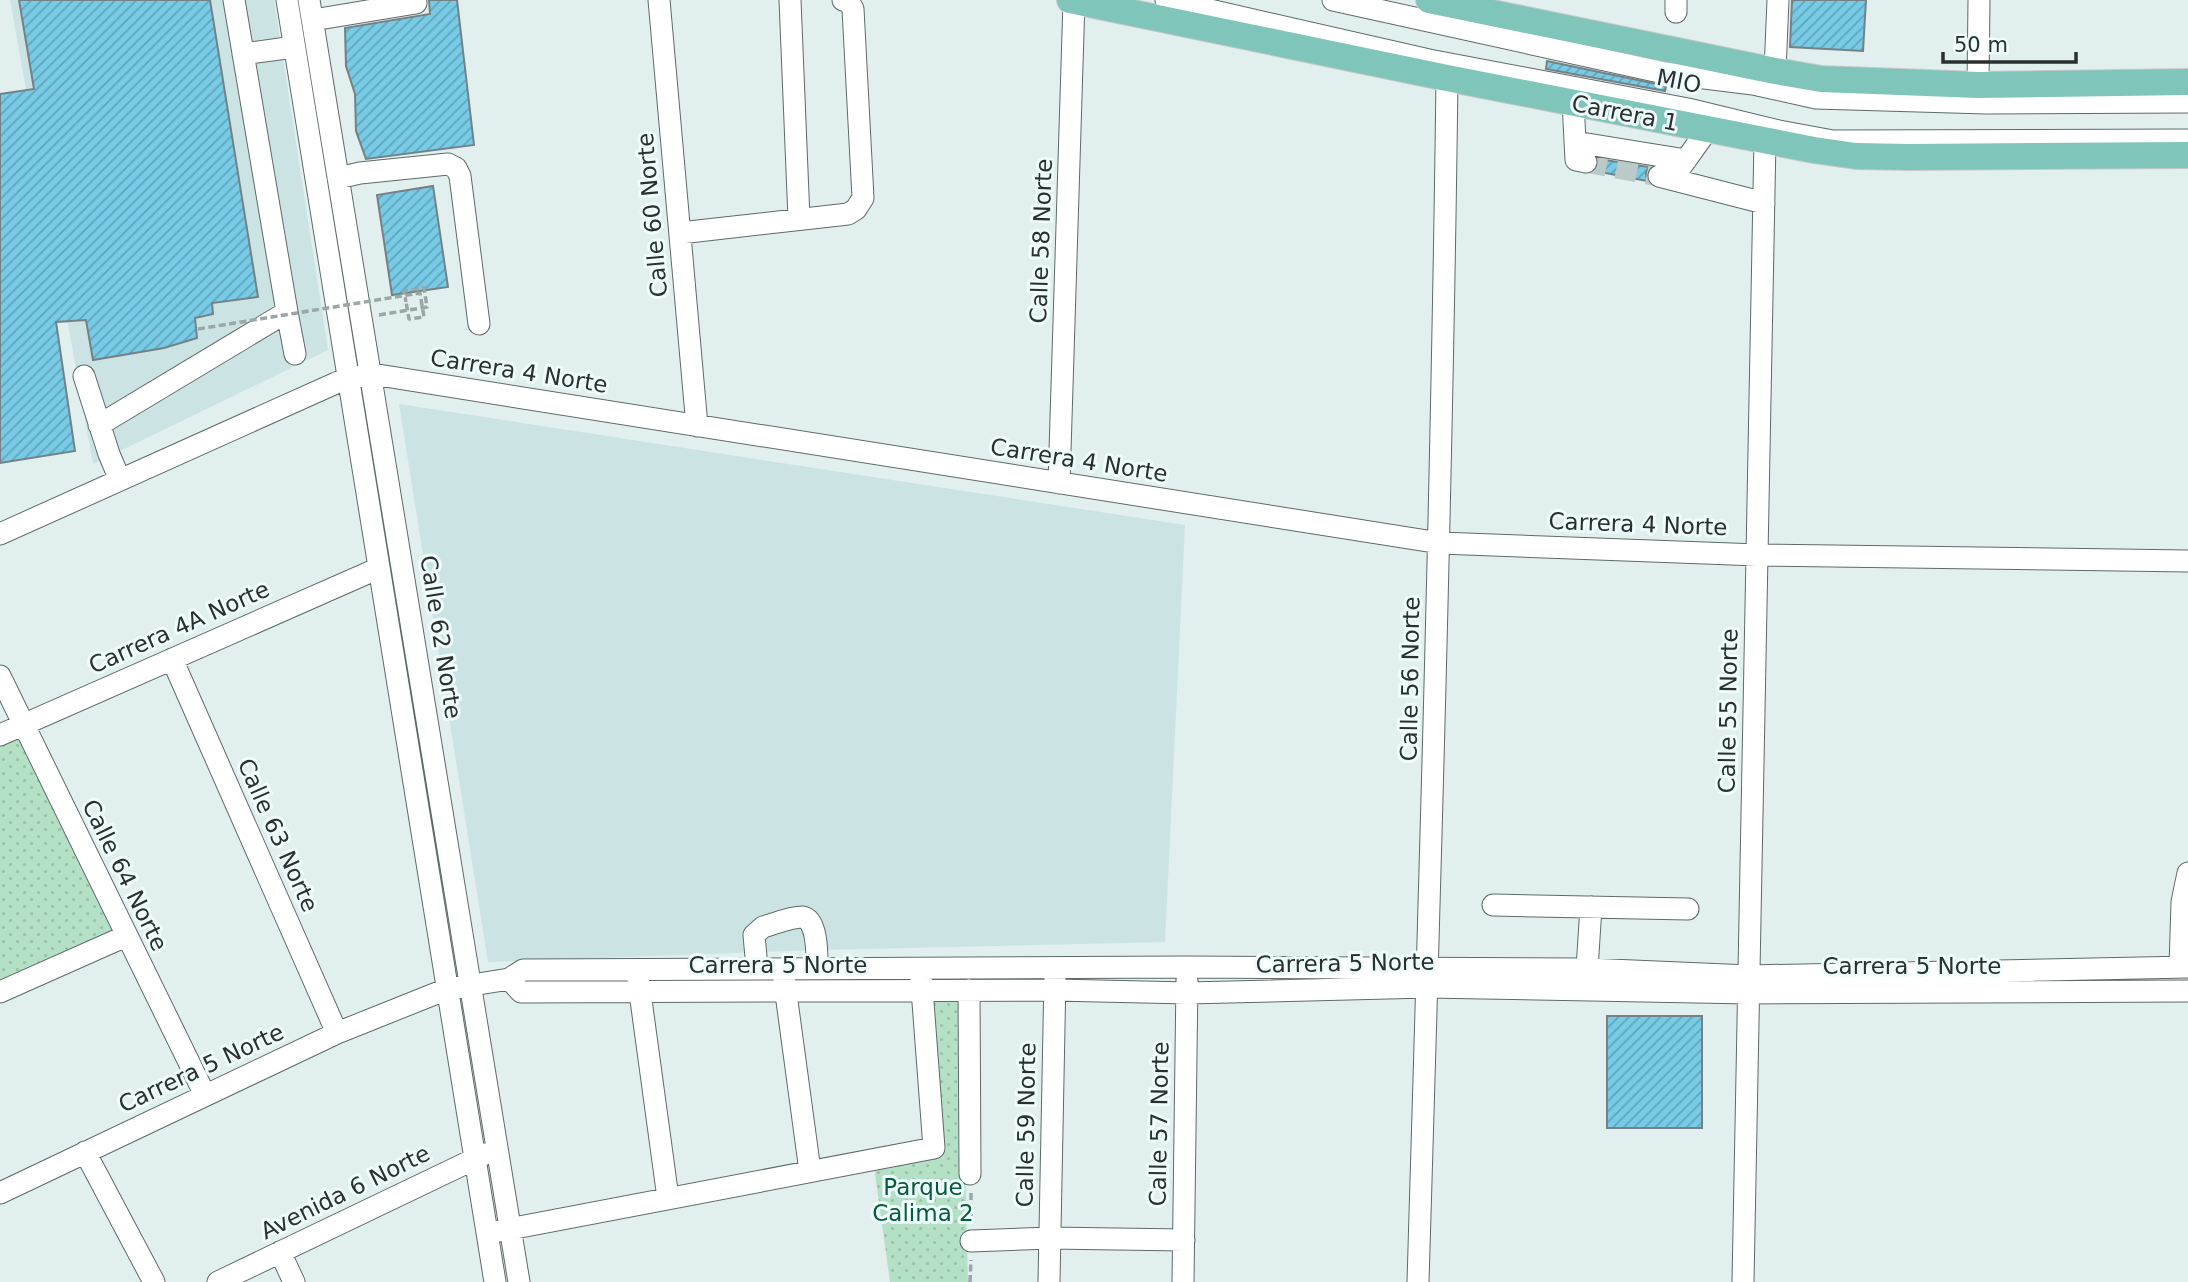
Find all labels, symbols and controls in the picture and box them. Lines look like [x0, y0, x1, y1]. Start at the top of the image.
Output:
scale bar [1943, 21, 2076, 65]
text: 50 m [1954, 33, 2008, 57]
street label: MIO [1655, 64, 1703, 98]
street label: Carrera 1 [1570, 90, 1680, 136]
street label: Calle 60 Norte [632, 132, 672, 298]
street label: Calle 58 Norte [1025, 158, 1057, 324]
street label: Carrera 4 Norte [429, 344, 609, 398]
street label: Carrera 4 Norte [989, 433, 1169, 487]
street label: Carrera 4 Norte [1548, 508, 1728, 540]
street label: Calle 62 Norte [415, 554, 467, 720]
street label: Carrera 4A Norte [85, 576, 273, 678]
street label: Calle 56 Norte [1396, 596, 1424, 762]
street label: Calle 55 Norte [1714, 628, 1742, 794]
street label: Calle 63 Norte [233, 754, 323, 916]
street label: Calle 64 Norte [77, 795, 173, 955]
street label: Carrera 5 Norte [1255, 948, 1435, 978]
street label: Carrera 5 Norte [688, 952, 868, 978]
street label: Carrera 5 Norte [1822, 953, 2002, 979]
street label: Carrera 5 Norte [114, 1018, 288, 1118]
street label: Calle 57 Norte [1145, 1041, 1173, 1207]
street label: Calle 59 Norte [1012, 1042, 1040, 1208]
street label: Avenida 6 Norte [256, 1140, 434, 1244]
park label: Parque Calima 2 [872, 1174, 974, 1226]

